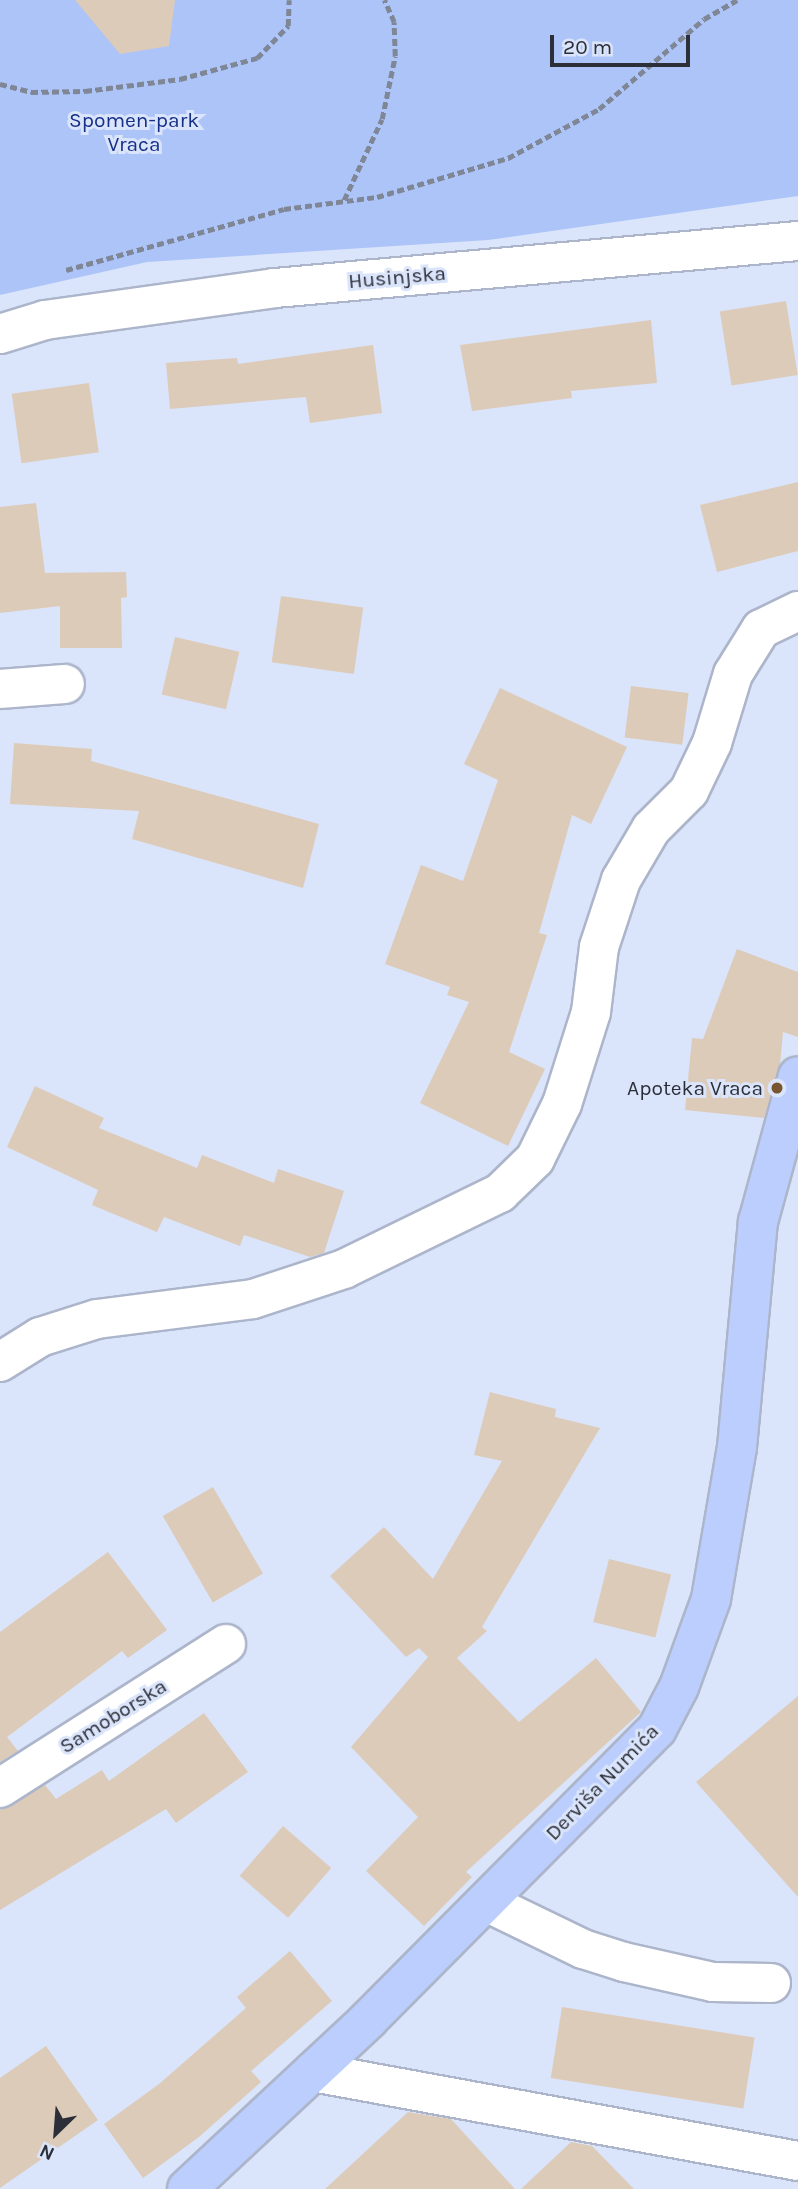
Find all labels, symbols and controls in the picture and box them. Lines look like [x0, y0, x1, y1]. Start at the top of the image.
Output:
scale bar [553, 21, 693, 65]
text: 20 m [563, 35, 612, 59]
park label: Spomen-park Vraca [69, 107, 199, 157]
street label: Husinjska [347, 260, 447, 294]
place label: Apoteka Vraca [627, 1075, 763, 1101]
marker: Apoteka Vraca [769, 1080, 785, 1096]
street label: Samoborska [55, 1673, 171, 1759]
street label: Derviša Numića [540, 1719, 664, 1845]
north arrow [21, 2098, 91, 2168]
text: N [36, 2139, 58, 2165]

